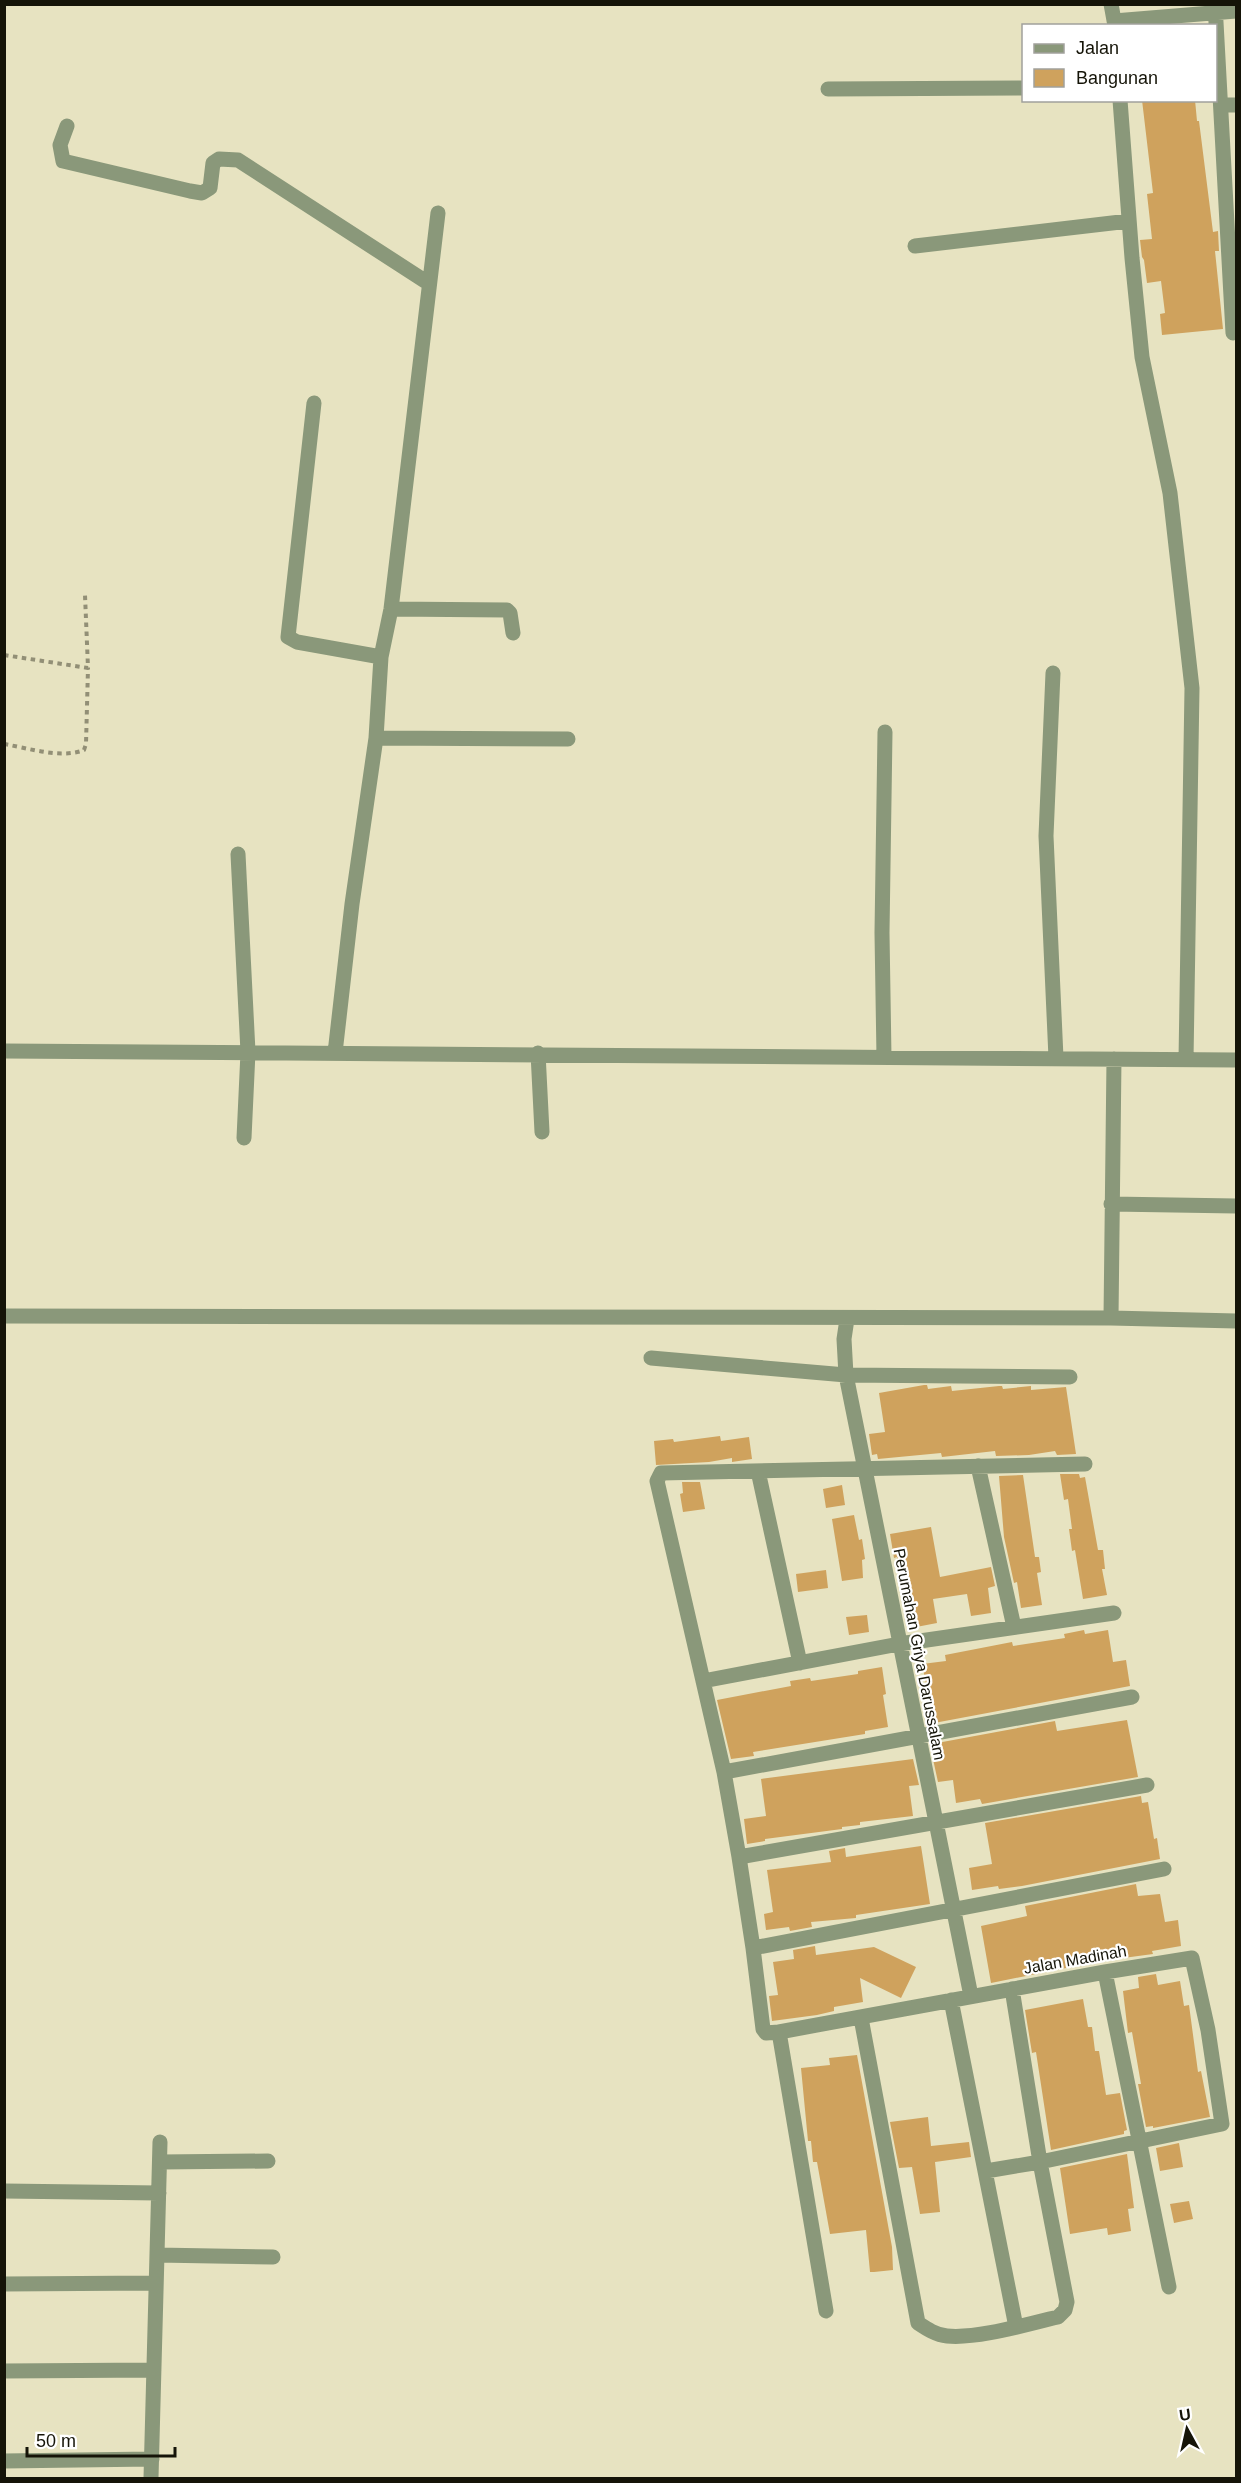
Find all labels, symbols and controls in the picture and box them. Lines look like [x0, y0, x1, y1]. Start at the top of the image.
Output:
legend [1022, 24, 1217, 102]
text: Jalan [1076, 38, 1119, 58]
text: Bangunan [1076, 68, 1158, 88]
street label: Perumahan Griya Darussalam [891, 1547, 948, 1761]
street label: Jalan Madinah [1022, 1942, 1128, 1977]
north arrow [1157, 2399, 1217, 2459]
text: U [1178, 2405, 1192, 2424]
scale bar [27, 2420, 176, 2458]
text: 50 m [36, 2431, 76, 2451]

